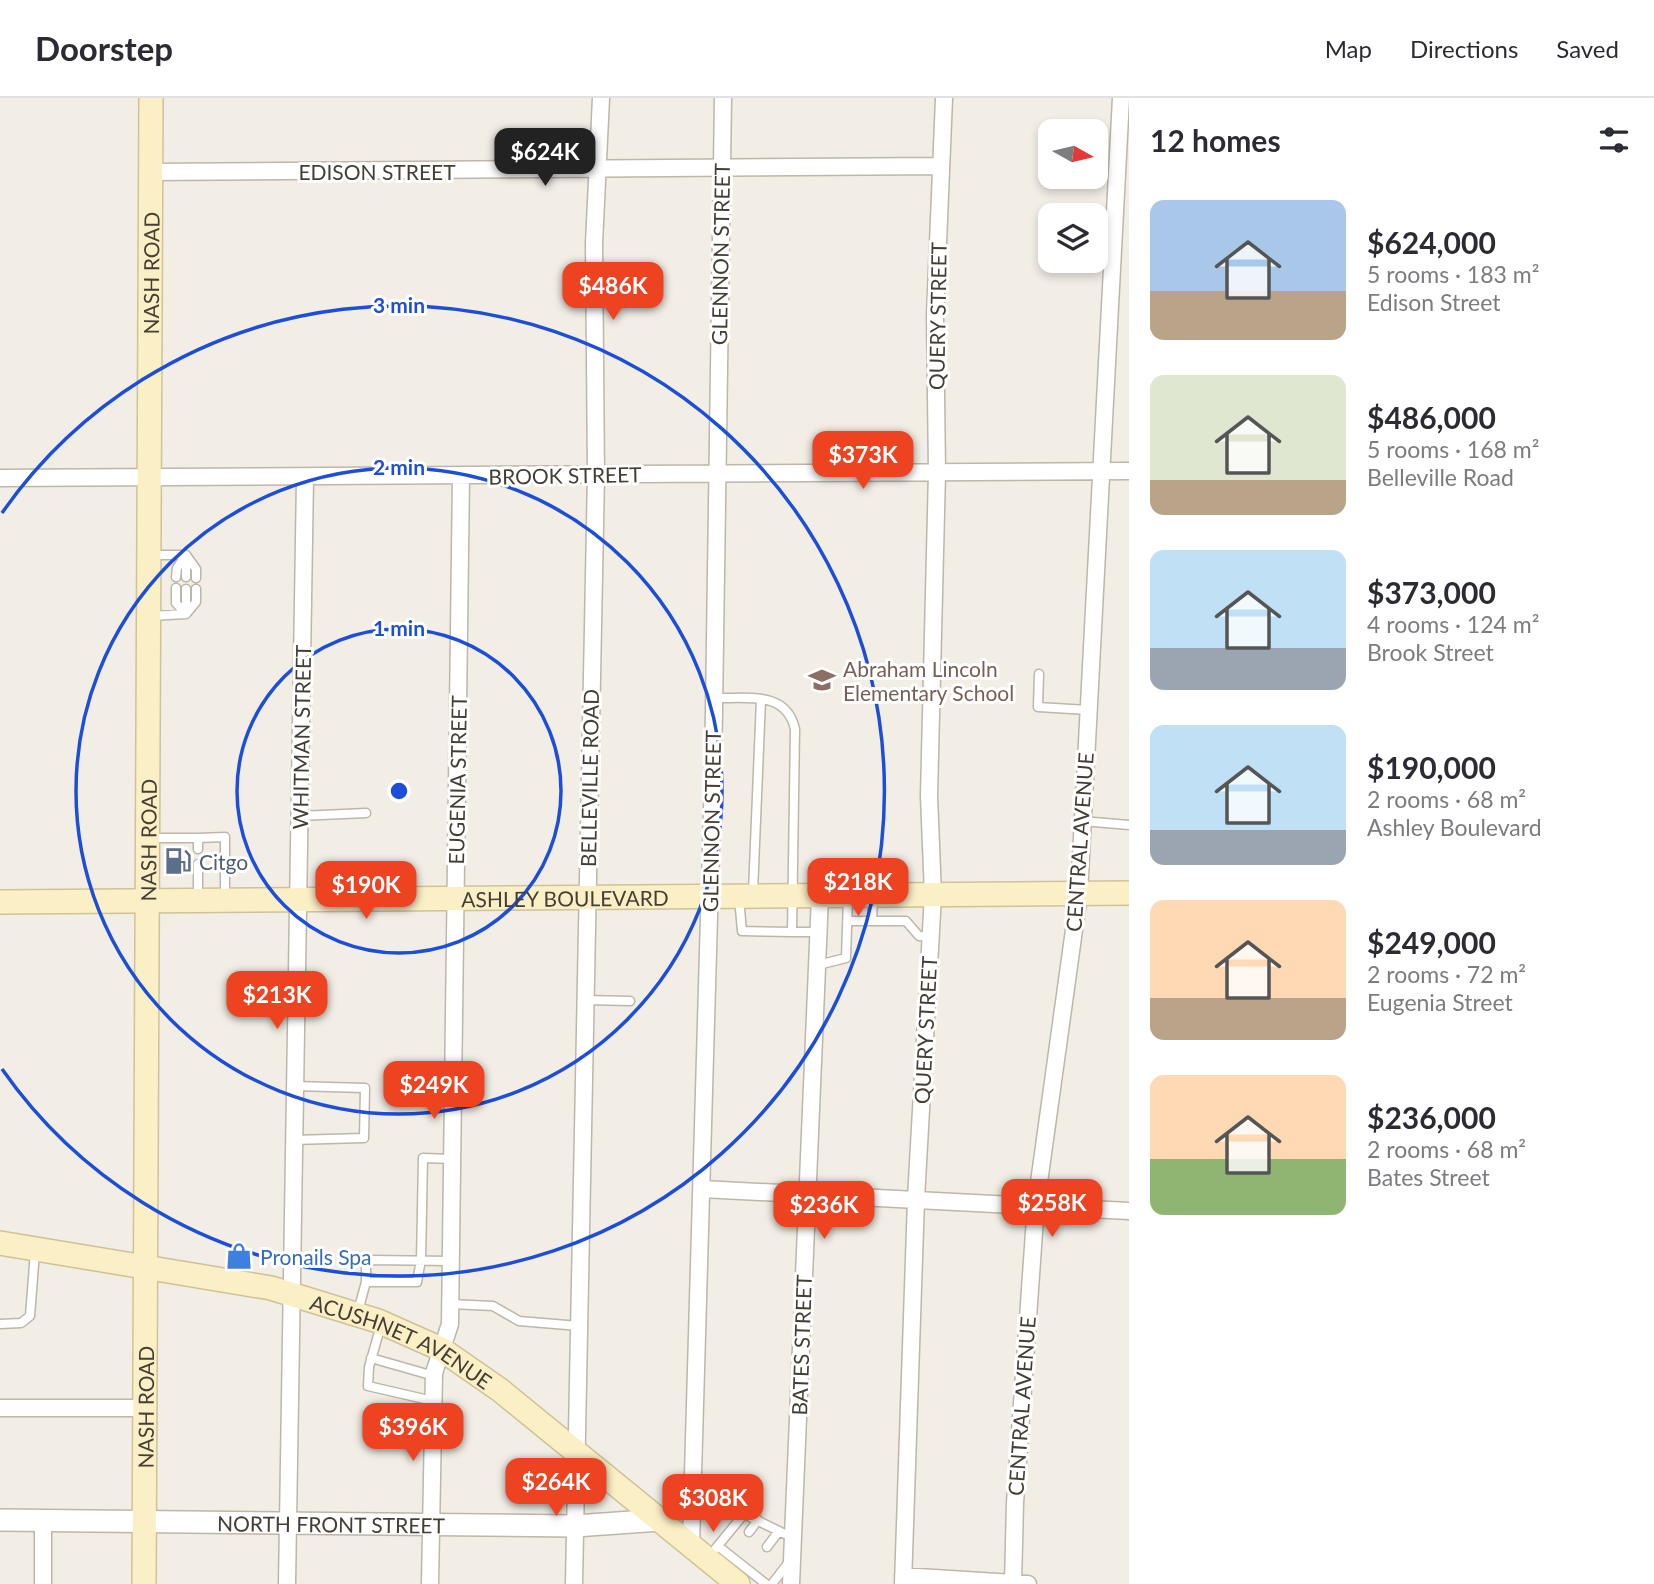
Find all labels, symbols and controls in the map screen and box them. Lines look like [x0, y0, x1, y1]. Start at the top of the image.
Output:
text: Doorstep [35, 28, 173, 68]
text: Map [1325, 34, 1372, 63]
text: Directions [1410, 34, 1518, 63]
text: Saved [1556, 34, 1619, 63]
north arrow [1038, 119, 1108, 189]
map controls [1038, 119, 1108, 273]
icon: filters [1595, 121, 1633, 159]
text: 12 homes [1150, 122, 1281, 158]
pin: $624K [496, 129, 594, 188]
text: $624K [510, 137, 580, 165]
street label: EDISON STREET [298, 159, 456, 184]
street label: GLENNON STREET [706, 162, 734, 345]
button: layers [1038, 203, 1108, 273]
street label: NASH ROAD [137, 212, 163, 334]
text: $624,000 [1367, 224, 1496, 260]
icon: home [1206, 228, 1290, 312]
street label: QUERY STREET [923, 241, 951, 390]
text: 5 rooms · 183 m² [1367, 260, 1539, 288]
pin: $486K [564, 262, 662, 322]
text: $486K [578, 271, 648, 299]
text: Edison Street [1367, 288, 1500, 316]
text: 3 min [373, 292, 425, 317]
text: $486,000 [1367, 399, 1496, 435]
icon: home [1206, 403, 1290, 487]
pin: $373K [814, 432, 912, 491]
text: 5 rooms · 168 m² [1367, 435, 1539, 463]
text: $373K [828, 440, 898, 468]
text: 2 min [373, 454, 425, 479]
street label: BROOK STREET [488, 461, 642, 489]
text: Belleville Road [1367, 463, 1514, 491]
text: $373,000 [1367, 574, 1496, 610]
icon: home [1206, 578, 1290, 662]
text: 4 rooms · 124 m² [1367, 610, 1539, 638]
text: 1 min [373, 615, 425, 640]
text: Brook Street [1367, 638, 1494, 666]
street label: WHITMAN STREET [287, 644, 315, 830]
place label: Abraham Lincoln Elementary School [843, 656, 1014, 705]
school or university icon: Abraham Lincoln Elementary School [807, 665, 837, 695]
street label: BELLEVILLE ROAD [575, 689, 603, 867]
street label: EUGENIA STREET [443, 694, 471, 865]
street label: GLENNON STREET [697, 729, 725, 912]
text: $190,000 [1367, 749, 1496, 785]
street label: CENTRAL AVENUE [1060, 751, 1098, 933]
icon: home [1206, 753, 1290, 837]
street label: NASH ROAD [135, 779, 160, 901]
centre of rings [387, 779, 411, 803]
text: 2 rooms · 68 m² [1367, 785, 1526, 813]
text: Ashley Boulevard [1367, 813, 1542, 841]
fuel station icon: Citgo [163, 846, 193, 876]
place label: Citgo [199, 849, 248, 874]
pin: $218K [809, 858, 907, 918]
pin: $190K [317, 862, 415, 921]
text: $218K [823, 867, 893, 895]
text: $190K [331, 870, 401, 898]
street label: ASHLEY BOULEVARD [461, 884, 669, 911]
text: $249,000 [1367, 924, 1496, 960]
icon: home [1206, 928, 1290, 1012]
street label: QUERY STREET [909, 955, 941, 1105]
text: 2 rooms · 72 m² [1367, 960, 1526, 988]
pin: $213K [228, 972, 326, 1031]
text: $213K [242, 980, 312, 1008]
text: Eugenia Street [1367, 988, 1513, 1016]
pin: $249K [385, 1062, 483, 1121]
text: $249K [399, 1070, 469, 1098]
text: $236,000 [1367, 1099, 1496, 1135]
icon: home [1206, 1103, 1290, 1187]
text: 2 rooms · 68 m² [1367, 1135, 1526, 1163]
text: Bates Street [1367, 1163, 1490, 1191]
pin: $258K [1003, 1180, 1101, 1239]
pin: $236K [775, 1182, 873, 1241]
text: $258K [1017, 1188, 1087, 1216]
text: $236K [789, 1190, 859, 1218]
shop icon: Pronails Spa [224, 1241, 254, 1271]
place label: Pronails Spa [260, 1244, 372, 1269]
street label: BATES STREET [786, 1274, 816, 1416]
street label: ACUSHNET AVENUE [307, 1288, 497, 1393]
street label: CENTRAL AVENUE [1002, 1315, 1040, 1497]
street label: NASH ROAD [132, 1346, 158, 1468]
pin: $396K [364, 1404, 462, 1463]
text: $396K [378, 1412, 448, 1440]
pin: $264K [507, 1458, 605, 1518]
text: $264K [521, 1467, 591, 1495]
pin: $308K [664, 1474, 762, 1534]
text: $308K [678, 1483, 748, 1511]
street label: NORTH FRONT STREET [217, 1510, 446, 1537]

